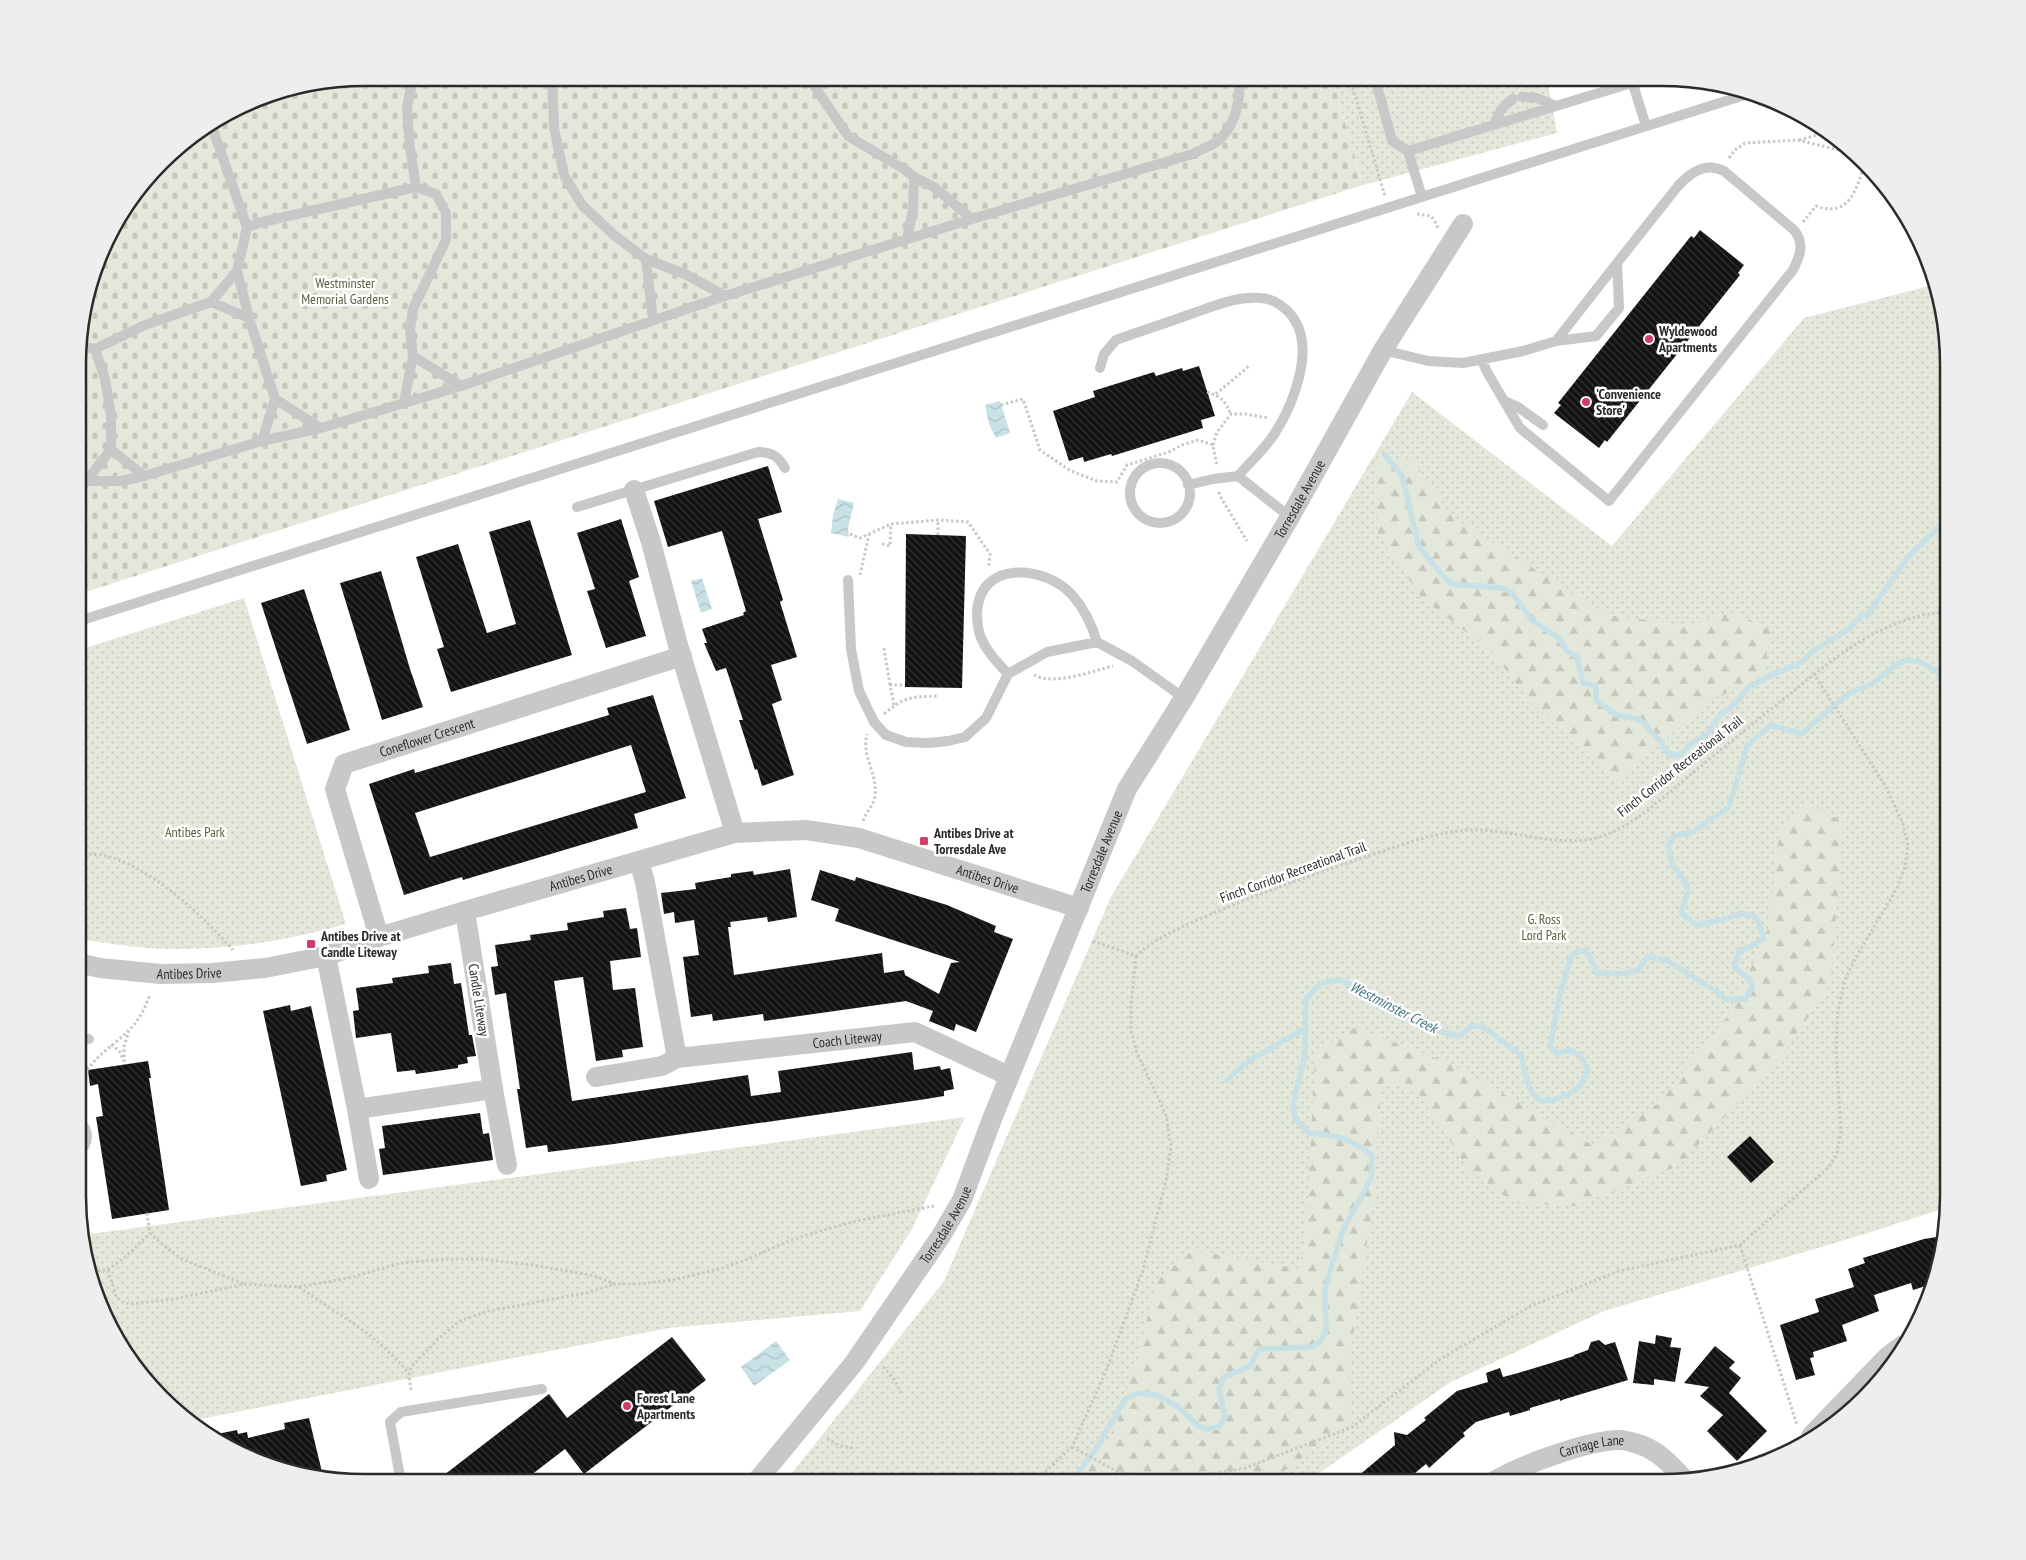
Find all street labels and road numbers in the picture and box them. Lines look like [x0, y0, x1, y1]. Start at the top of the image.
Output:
street label: Torresdale Avenue [1270, 456, 1329, 542]
street label: Finch Corridor Recreational Trail [1614, 711, 1747, 821]
street label: Coneflower Crescent [377, 714, 477, 761]
street label: Torresdale Avenue [1076, 807, 1126, 896]
street label: Finch Corridor Recreational Trail [1217, 837, 1369, 907]
street label: Antibes Drive [547, 860, 615, 895]
street label: Antibes Drive [954, 860, 1021, 897]
street label: Candle Liteway [464, 962, 494, 1038]
street label: Antibes Drive [156, 963, 222, 983]
street label: Coach Liteway [812, 1027, 883, 1052]
street label: Torresdale Avenue [915, 1183, 975, 1268]
street label: Carriage Lane [1557, 1431, 1625, 1462]

